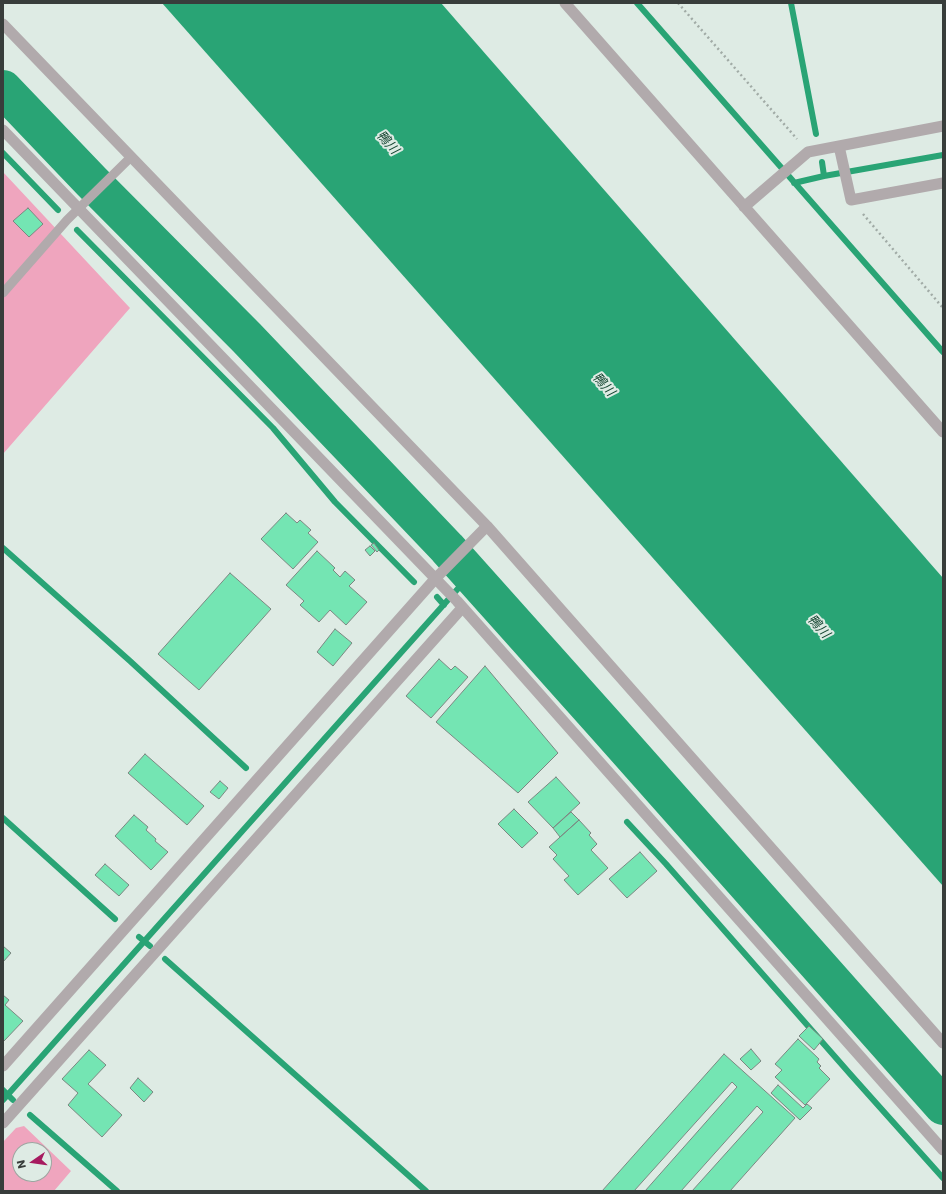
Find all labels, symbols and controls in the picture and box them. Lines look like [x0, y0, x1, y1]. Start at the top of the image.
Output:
water label: 鴨川 [373, 128, 401, 158]
water label: 鴨川 [589, 370, 617, 400]
water label: 鴨川 [804, 612, 832, 642]
north arrow [12, 1142, 52, 1182]
text: N [13, 1159, 30, 1170]

